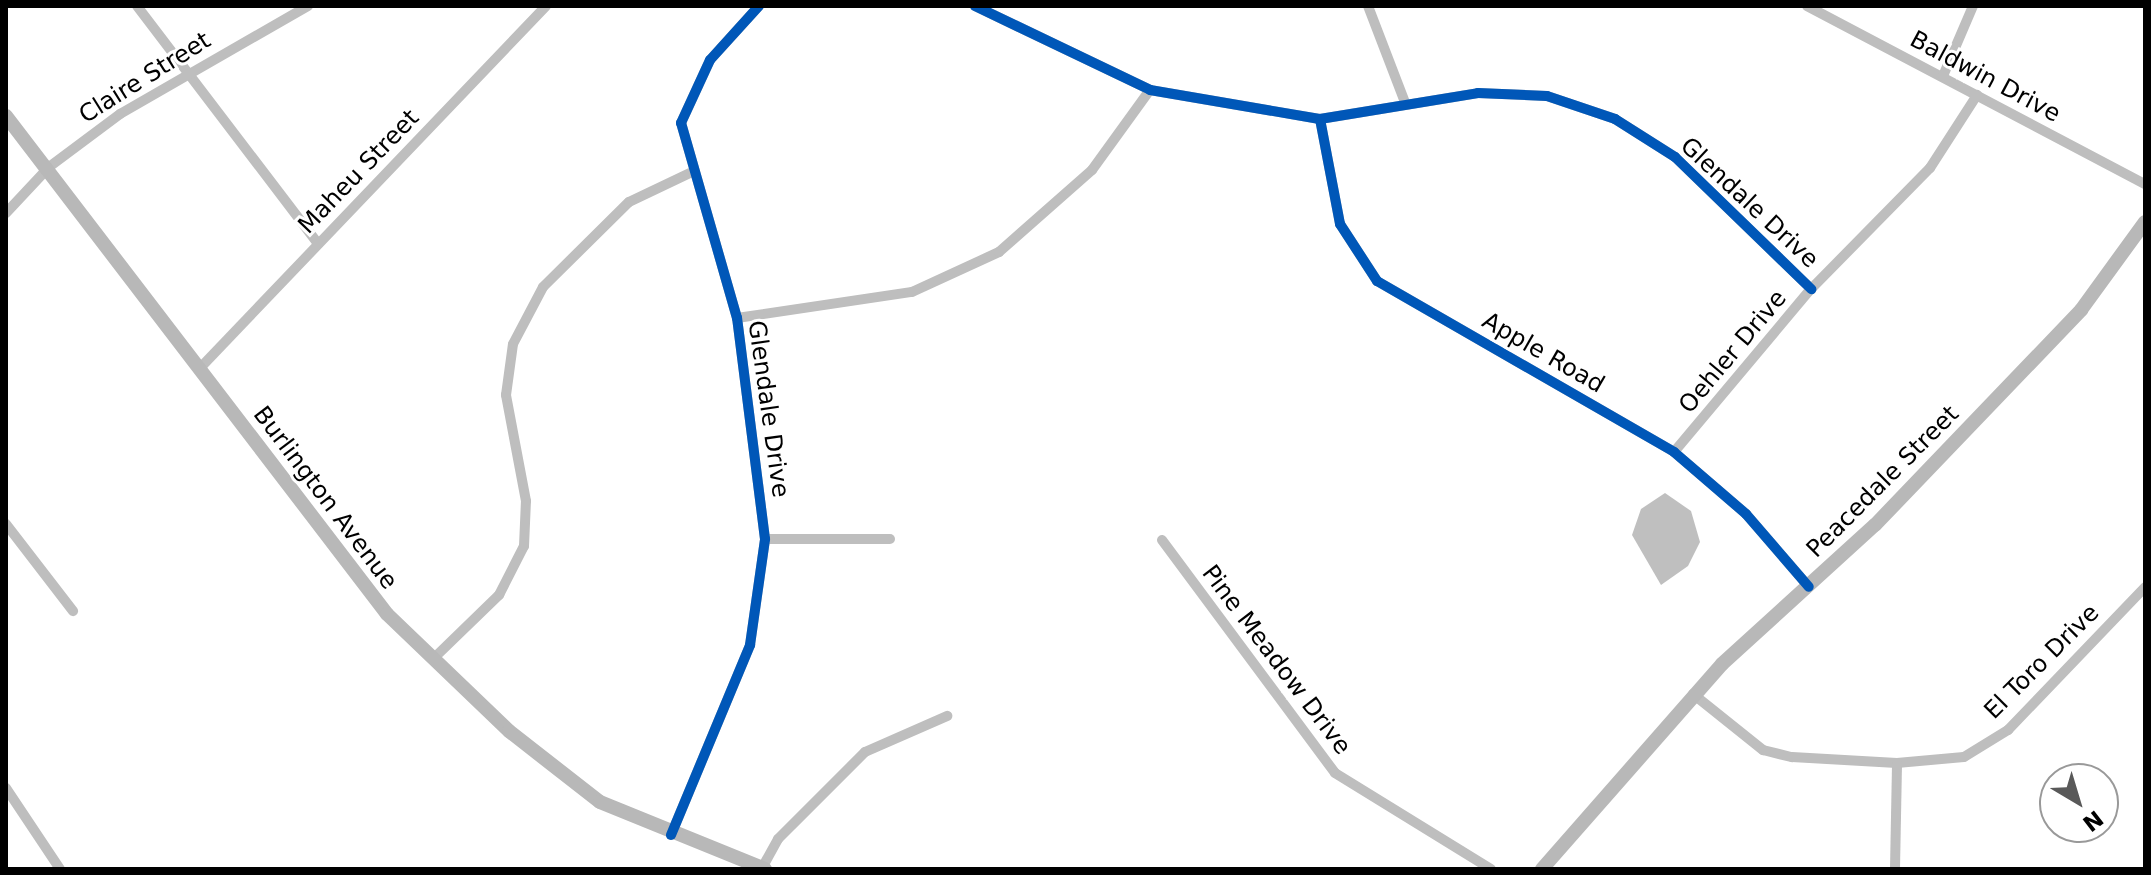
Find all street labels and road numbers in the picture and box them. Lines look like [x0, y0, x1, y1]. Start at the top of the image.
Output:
street label: Baldwin Drive [1905, 25, 2065, 129]
street label: Claire Street [74, 26, 216, 130]
street label: Maheu Street [293, 104, 425, 240]
street label: Glendale Drive [1674, 132, 1824, 274]
street label: Oehler Drive [1673, 285, 1793, 419]
street label: Apple Road [1477, 306, 1609, 400]
street label: Glendale Drive [741, 319, 795, 499]
street label: Peacedale Street [1801, 400, 1965, 564]
street label: Burlington Avenue [247, 401, 403, 595]
street label: Pine Meadow Drive [1195, 560, 1357, 760]
street label: El Toro Drive [1979, 599, 2105, 725]

